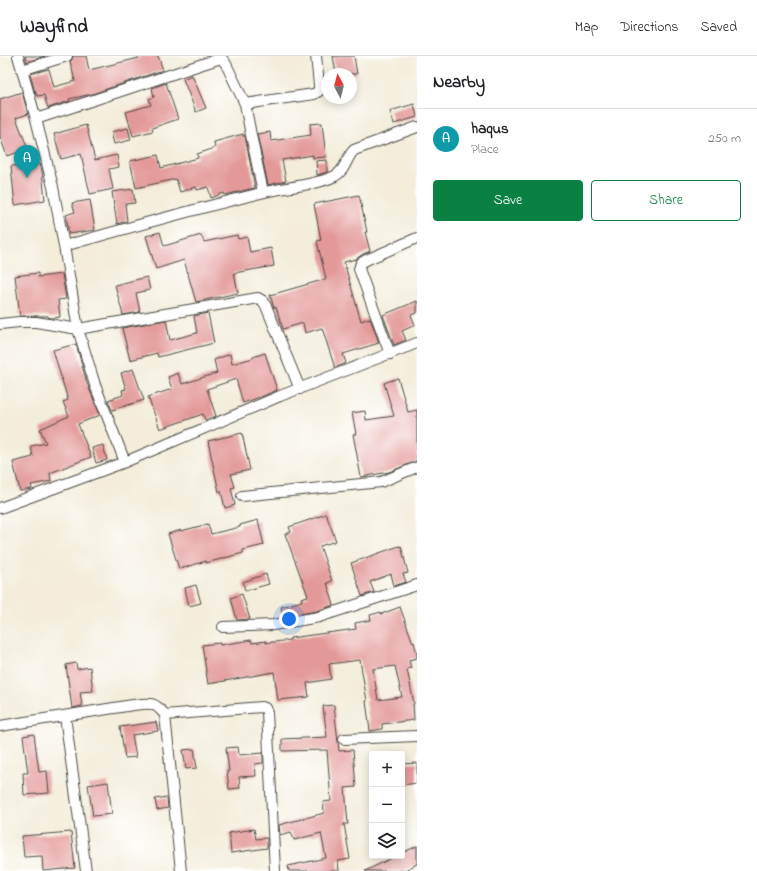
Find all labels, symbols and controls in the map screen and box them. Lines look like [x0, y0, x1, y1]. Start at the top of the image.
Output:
text: Wayfind [20, 14, 88, 41]
text: Map [575, 17, 598, 38]
text: Directions [620, 17, 678, 38]
text: Saved [700, 17, 737, 38]
north arrow [321, 68, 357, 104]
text: Nearby [433, 70, 485, 95]
text: haqus [471, 118, 509, 140]
text: A [442, 129, 450, 148]
text: 250 m [708, 129, 741, 148]
text: Place [471, 140, 499, 159]
pin: A [14, 145, 40, 178]
button: Save [433, 180, 583, 221]
button: Share [591, 180, 741, 221]
your location [279, 609, 299, 629]
map controls [369, 751, 405, 859]
button: + [369, 751, 405, 787]
button: − [369, 787, 405, 823]
button: layers [369, 823, 405, 859]

